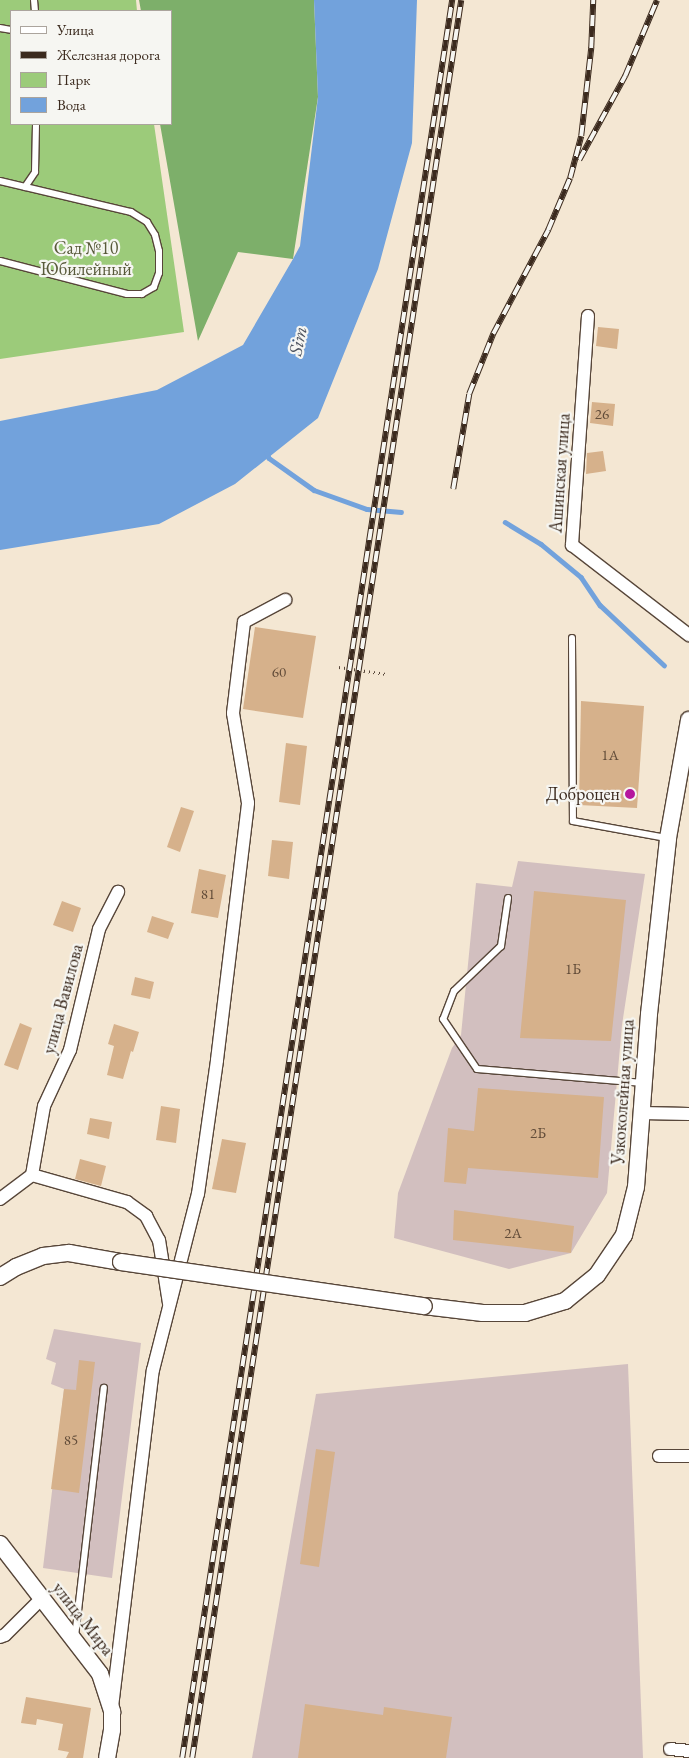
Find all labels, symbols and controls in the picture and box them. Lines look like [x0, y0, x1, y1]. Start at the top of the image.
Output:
legend [10, 10, 172, 125]
text: Улица [57, 20, 94, 39]
text: Железная дорога [57, 45, 160, 64]
text: Парк [57, 70, 90, 89]
text: Вода [57, 95, 86, 114]
park label: Сад №10 Юбилейный [40, 238, 132, 280]
water label: Sim [284, 324, 312, 358]
house number: 26 [595, 405, 609, 423]
street label: Ашинская улица [545, 412, 575, 534]
house number: 60 [272, 663, 286, 681]
house number: 1А [601, 746, 619, 764]
place label: Доброцен [546, 783, 620, 805]
marker: Доброцен [624, 788, 636, 800]
house number: 81 [201, 885, 215, 903]
street label: улица Вавилова [38, 942, 88, 1056]
house number: 1Б [565, 960, 581, 978]
street label: Узкоколейная улица [607, 1019, 639, 1165]
house number: 2Б [530, 1124, 546, 1142]
house number: 2А [504, 1224, 522, 1242]
house number: 85 [64, 1431, 78, 1449]
street label: улица Мира [48, 1578, 118, 1660]

